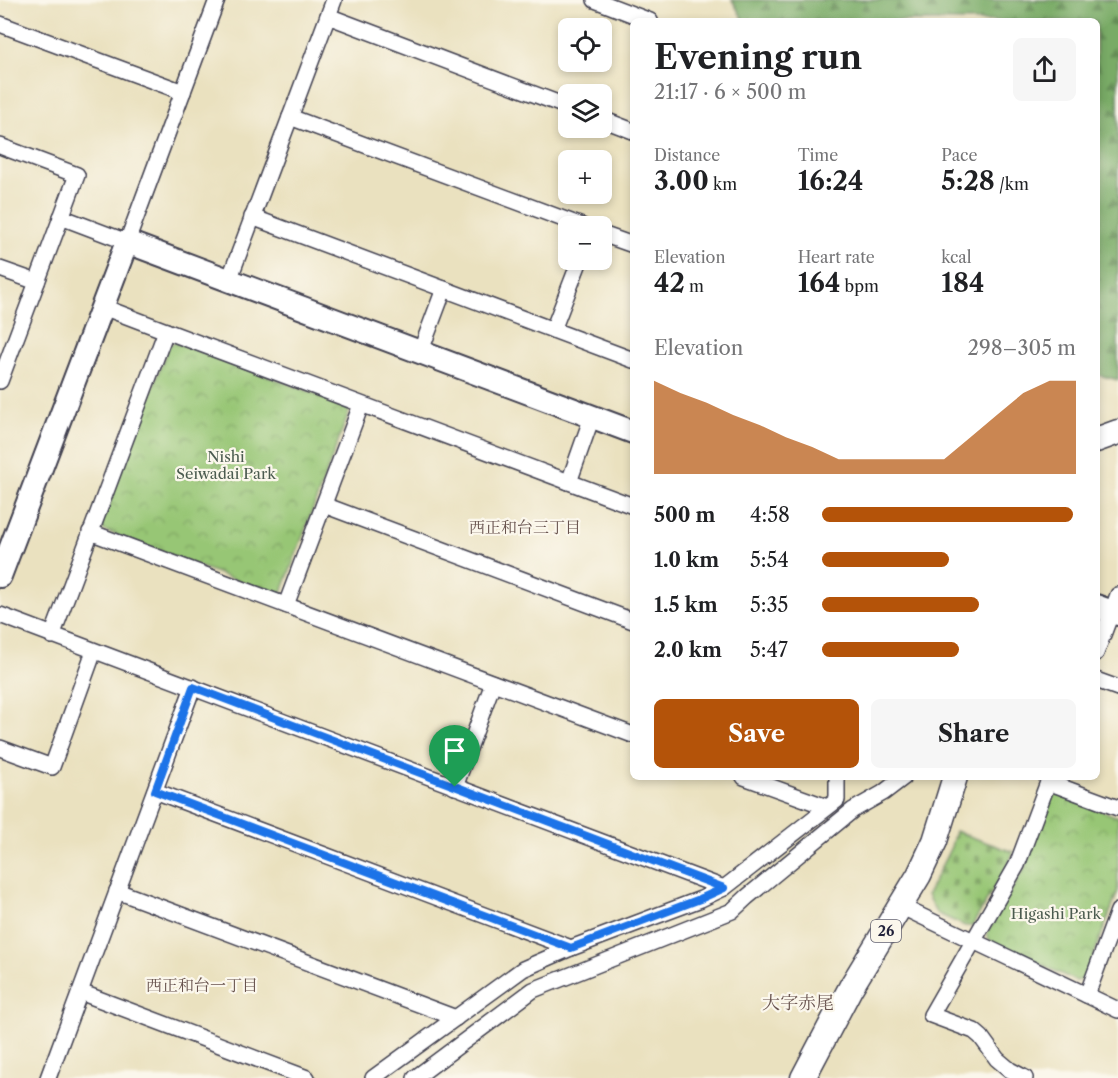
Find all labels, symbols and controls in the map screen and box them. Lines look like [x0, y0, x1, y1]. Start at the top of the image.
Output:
map controls [558, 18, 612, 270]
button: locate [558, 18, 612, 72]
text: Evening run [654, 37, 862, 78]
button: share [1013, 38, 1076, 101]
text: 21:17 · 6 × 500 m [654, 80, 806, 104]
button: layers [558, 84, 612, 138]
text: Distance [654, 145, 720, 165]
text: Time [798, 145, 838, 165]
text: Pace [941, 145, 977, 165]
button: + [558, 150, 612, 204]
text: 3.00 [654, 165, 709, 197]
text: 16:24 [798, 165, 863, 197]
text: 5:28 [941, 165, 995, 197]
text: km [709, 174, 737, 194]
text: /km [995, 174, 1029, 194]
button: − [558, 216, 612, 270]
text: Elevation [654, 247, 725, 267]
text: Heart rate [798, 247, 875, 267]
text: kcal [941, 247, 972, 267]
text: 42 [654, 267, 685, 299]
text: 164 [798, 267, 840, 299]
text: 184 [941, 267, 984, 299]
text: m [685, 276, 704, 296]
text: bpm [840, 276, 879, 296]
text: Elevation [654, 336, 743, 360]
text: 298–305 m [968, 336, 1076, 360]
park label: Nishi Seiwadai Park [176, 447, 277, 483]
text: 500 m [654, 503, 715, 527]
text: 4:58 [750, 503, 790, 527]
district label: 西正和台三丁目 [469, 517, 581, 537]
text: 1.0 km [654, 548, 719, 572]
text: 5:54 [750, 548, 789, 572]
text: 1.5 km [654, 593, 718, 617]
text: 5:35 [750, 593, 788, 617]
text: 2.0 km [654, 638, 722, 662]
text: 5:47 [750, 638, 788, 662]
button: Save [654, 699, 859, 768]
button: Share [871, 699, 1076, 768]
pin [429, 725, 480, 787]
icon: arrive [438, 734, 471, 767]
park label: Higashi Park [1011, 904, 1102, 923]
road number: 26 [871, 920, 901, 942]
district label: 西正和台一丁目 [146, 975, 258, 995]
district label: 大字赤尾 [762, 992, 834, 1014]

